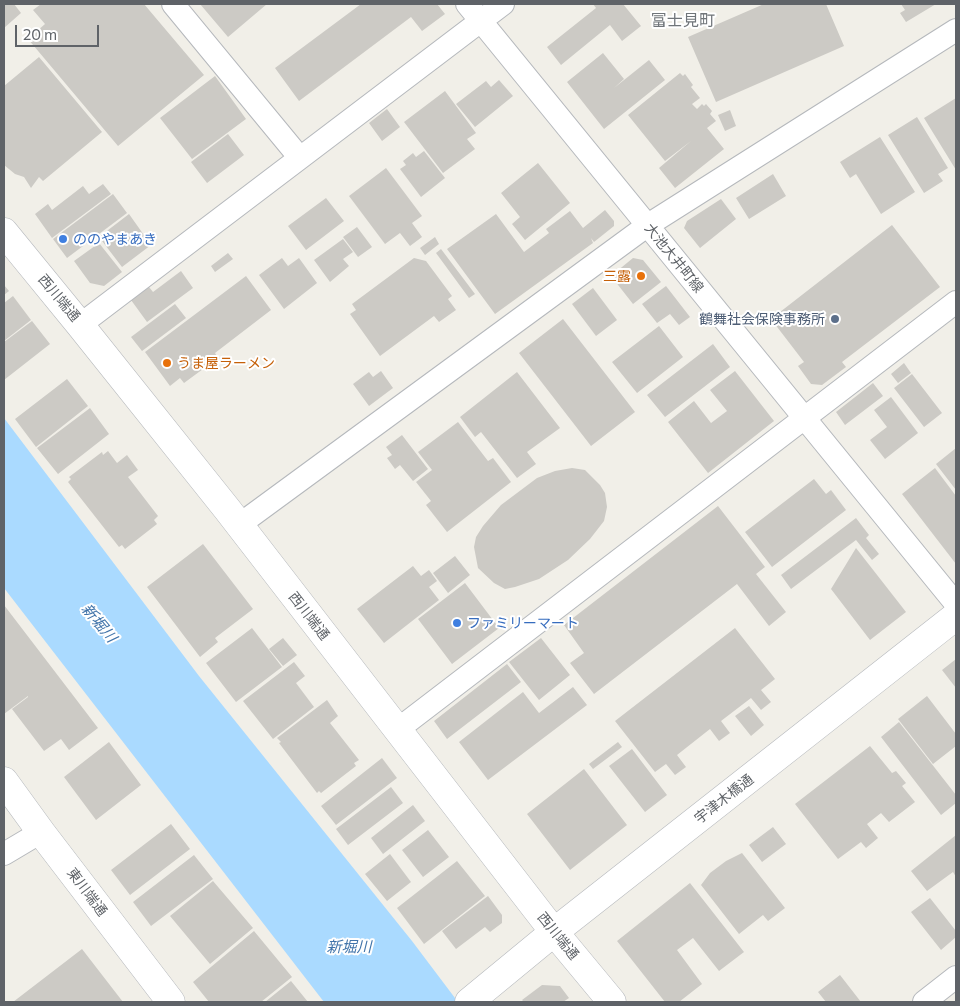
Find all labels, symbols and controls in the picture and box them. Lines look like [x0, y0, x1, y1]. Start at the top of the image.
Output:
district label: 富士見町 [651, 11, 715, 31]
scale bar [18, 15, 101, 47]
text: 20 m [23, 25, 57, 43]
street label: 大池大井町線 [641, 220, 707, 296]
place label: ののやまあき [73, 231, 157, 247]
marker: ののやまあき [57, 233, 69, 245]
place label: 三露 [603, 268, 631, 284]
marker: 三露 [635, 270, 647, 282]
street label: 西川端通 [35, 271, 83, 325]
place label: 鶴舞社会保険事務所 [699, 311, 825, 327]
marker: 鶴舞社会保険事務所 [829, 313, 841, 325]
place label: うま屋ラーメン [177, 355, 275, 371]
marker: うま屋ラーメン [161, 357, 173, 369]
street label: 西川端通 [285, 589, 333, 643]
water label: 新堀川 [78, 600, 120, 646]
place label: ファミリーマート [467, 615, 579, 631]
marker: ファミリーマート [451, 617, 463, 629]
street label: 宇津木橋通 [691, 771, 757, 827]
street label: 東川端通 [63, 865, 111, 919]
street label: 西川端通 [534, 909, 582, 963]
water label: 新堀川 [327, 938, 371, 956]

